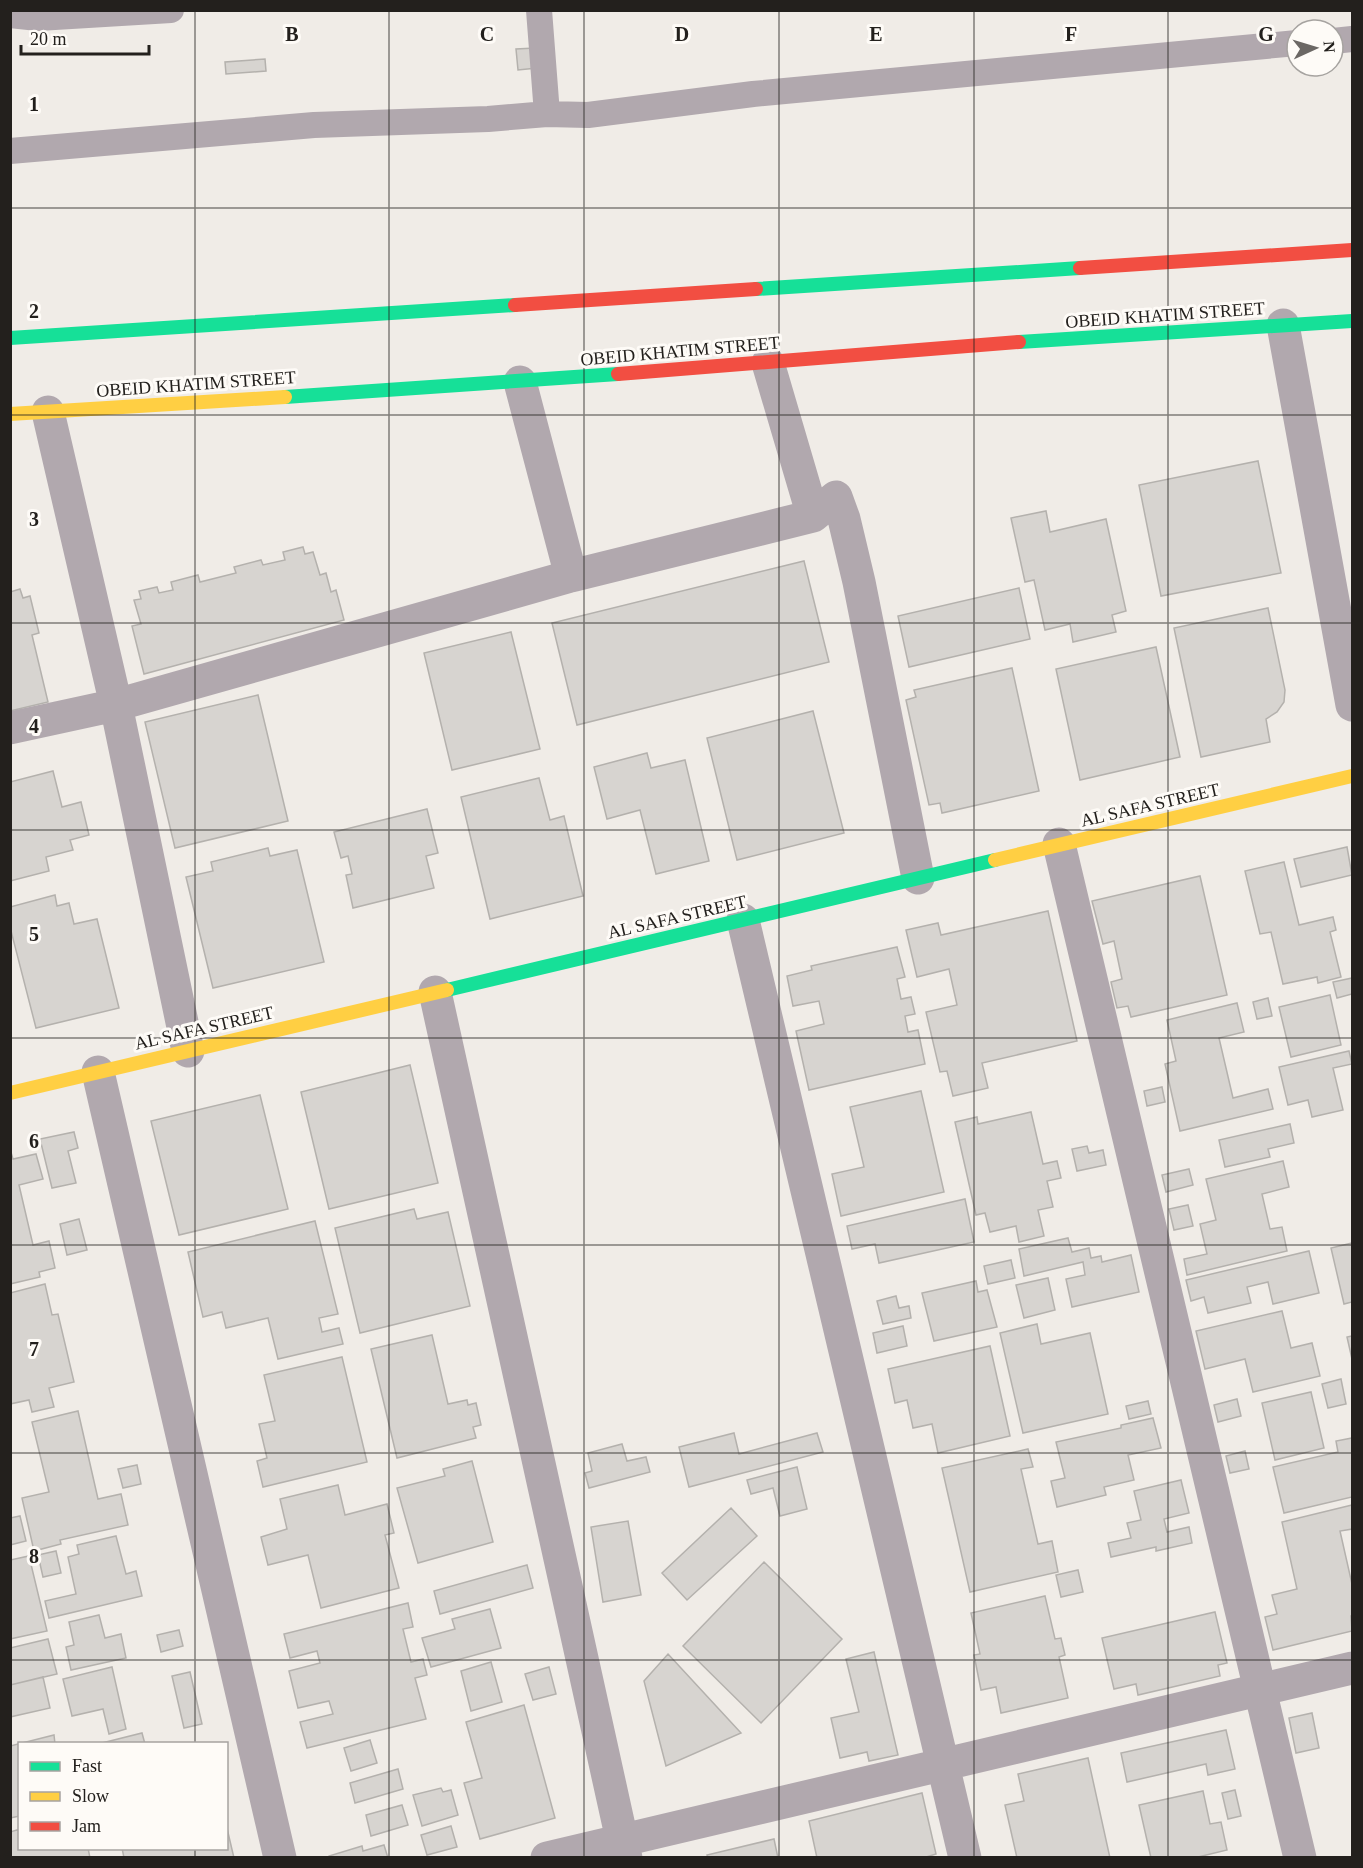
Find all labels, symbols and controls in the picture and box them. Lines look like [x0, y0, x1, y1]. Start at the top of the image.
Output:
scale bar [21, 18, 148, 56]
north arrow [1285, 18, 1345, 78]
text: B [285, 23, 299, 45]
text: C [480, 23, 494, 45]
text: D [675, 23, 689, 45]
text: E [869, 23, 883, 45]
text: F [1065, 23, 1077, 45]
text: G [1258, 23, 1274, 45]
text: 20 m [30, 29, 67, 49]
text: N [1321, 41, 1338, 54]
text: 1 [29, 93, 39, 115]
street label: OBEID KHATIM STREET [1065, 298, 1265, 332]
text: 2 [29, 300, 39, 322]
street label: OBEID KHATIM STREET [580, 332, 780, 370]
street label: OBEID KHATIM STREET [96, 367, 296, 401]
text: 3 [29, 508, 39, 530]
text: 4 [29, 715, 39, 737]
street label: AL SAFA STREET [1079, 779, 1221, 831]
street label: AL SAFA STREET [606, 891, 748, 943]
text: 5 [29, 923, 39, 945]
street label: AL SAFA STREET [133, 1002, 275, 1054]
text: 6 [29, 1130, 39, 1152]
text: 7 [29, 1338, 39, 1360]
text: 8 [29, 1545, 39, 1567]
legend [18, 1742, 228, 1850]
text: Fast [72, 1756, 102, 1776]
text: Slow [72, 1786, 109, 1806]
text: Jam [72, 1816, 101, 1836]

